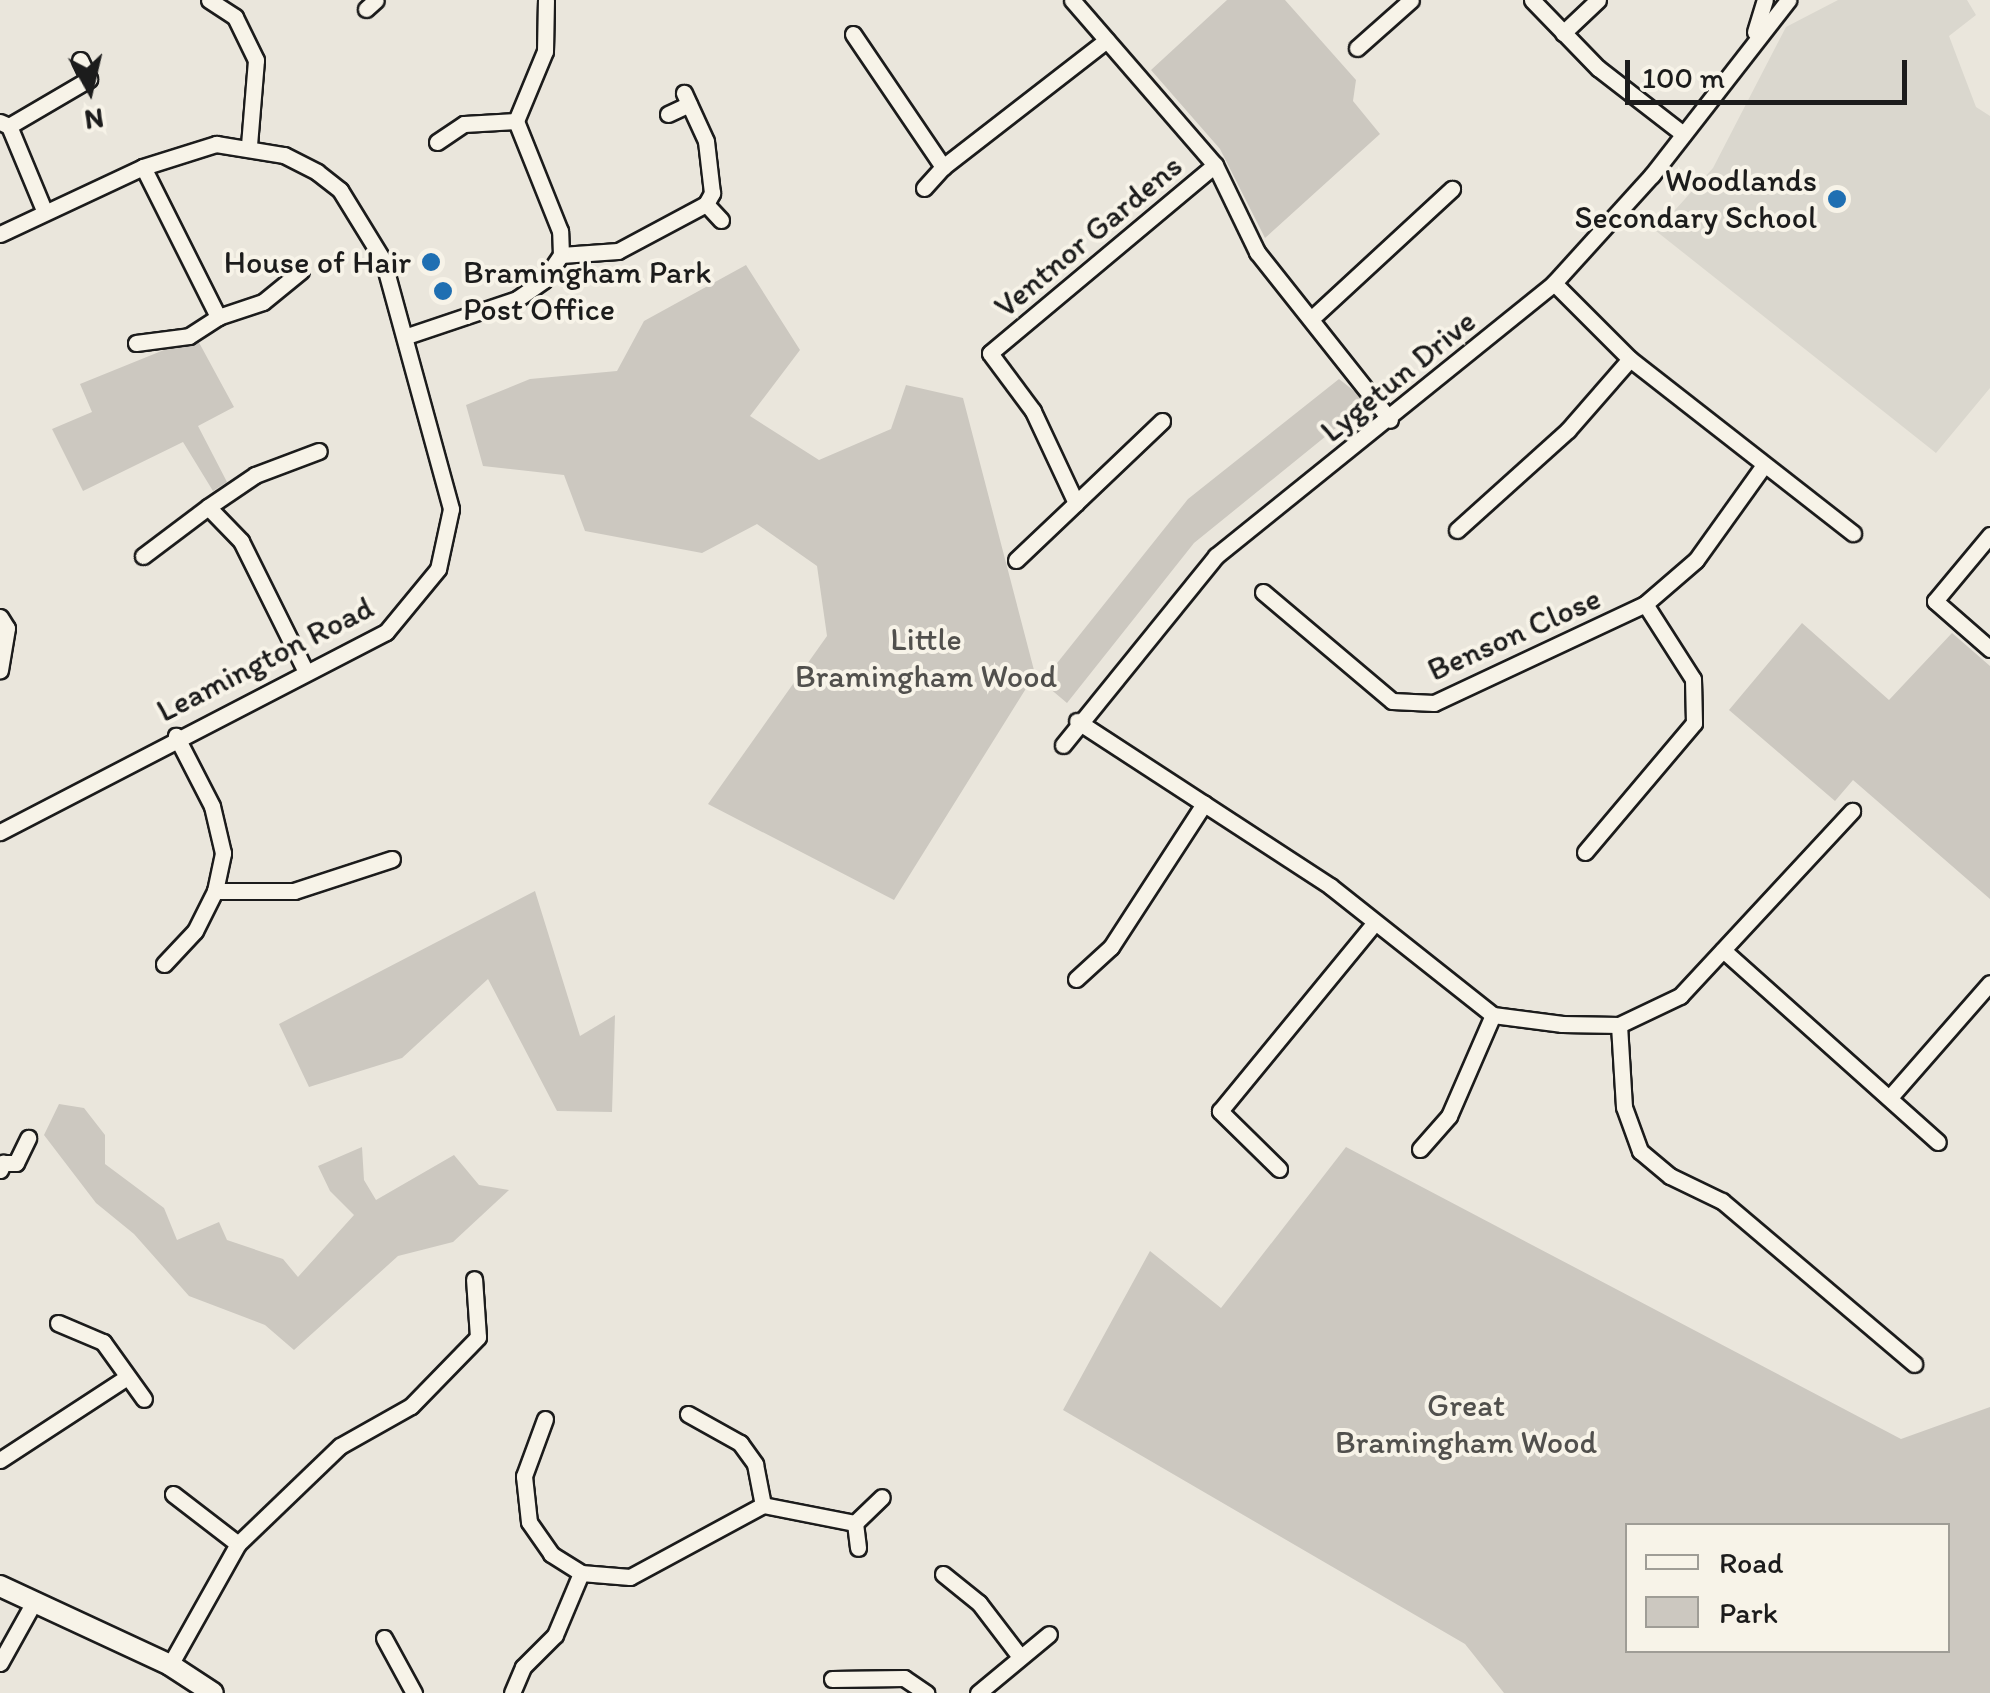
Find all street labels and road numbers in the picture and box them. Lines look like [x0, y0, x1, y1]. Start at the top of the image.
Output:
street label: Ventnor Gardens [986, 146, 1190, 326]
street label: Lygetun Drive [1312, 302, 1484, 450]
street label: Benson Close [1422, 579, 1606, 689]
street label: Leamington Road [151, 588, 379, 730]

